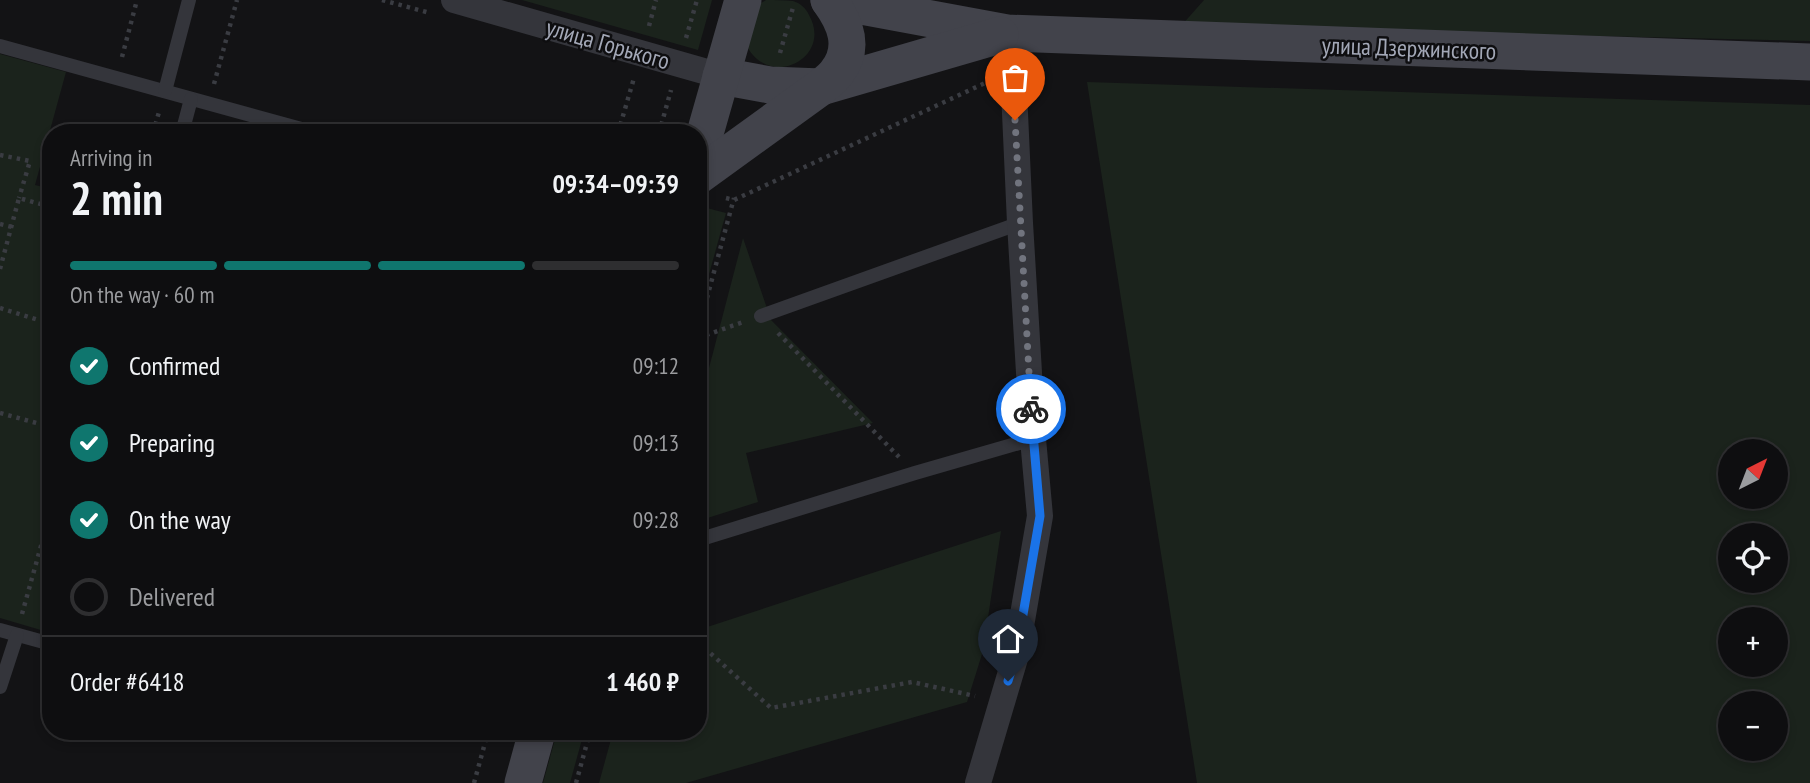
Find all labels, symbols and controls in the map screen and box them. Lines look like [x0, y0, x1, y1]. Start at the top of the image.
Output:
street label: улица Горького [543, 12, 673, 76]
street label: улица Дзержинского [1321, 29, 1497, 67]
pin [985, 48, 1045, 120]
icon: bag [996, 59, 1034, 97]
text: Arriving in [70, 143, 152, 172]
text: 09:34–09:39 [552, 167, 679, 200]
text: 2 min [70, 168, 163, 228]
text: On the way · 60 m [70, 280, 214, 309]
icon: check [70, 347, 108, 385]
text: Confirmed [129, 349, 220, 382]
text: 09:12 [633, 351, 679, 380]
courier [996, 374, 1066, 444]
icon: bike [1012, 390, 1050, 428]
icon: check [70, 424, 108, 462]
text: Preparing [129, 426, 215, 459]
text: 09:13 [633, 428, 679, 457]
north arrow [1718, 439, 1788, 509]
map controls [1718, 439, 1788, 761]
icon: check [70, 501, 108, 539]
text: On the way [129, 503, 231, 536]
text: 09:28 [633, 505, 679, 534]
button: locate [1718, 523, 1788, 593]
text: Delivered [129, 580, 215, 613]
button: + [1718, 607, 1788, 677]
pin [978, 609, 1038, 681]
icon: home [989, 620, 1027, 658]
text: Order #6418 [70, 665, 185, 698]
text: 1 460 ₽ [606, 665, 679, 698]
button: − [1718, 691, 1788, 761]

